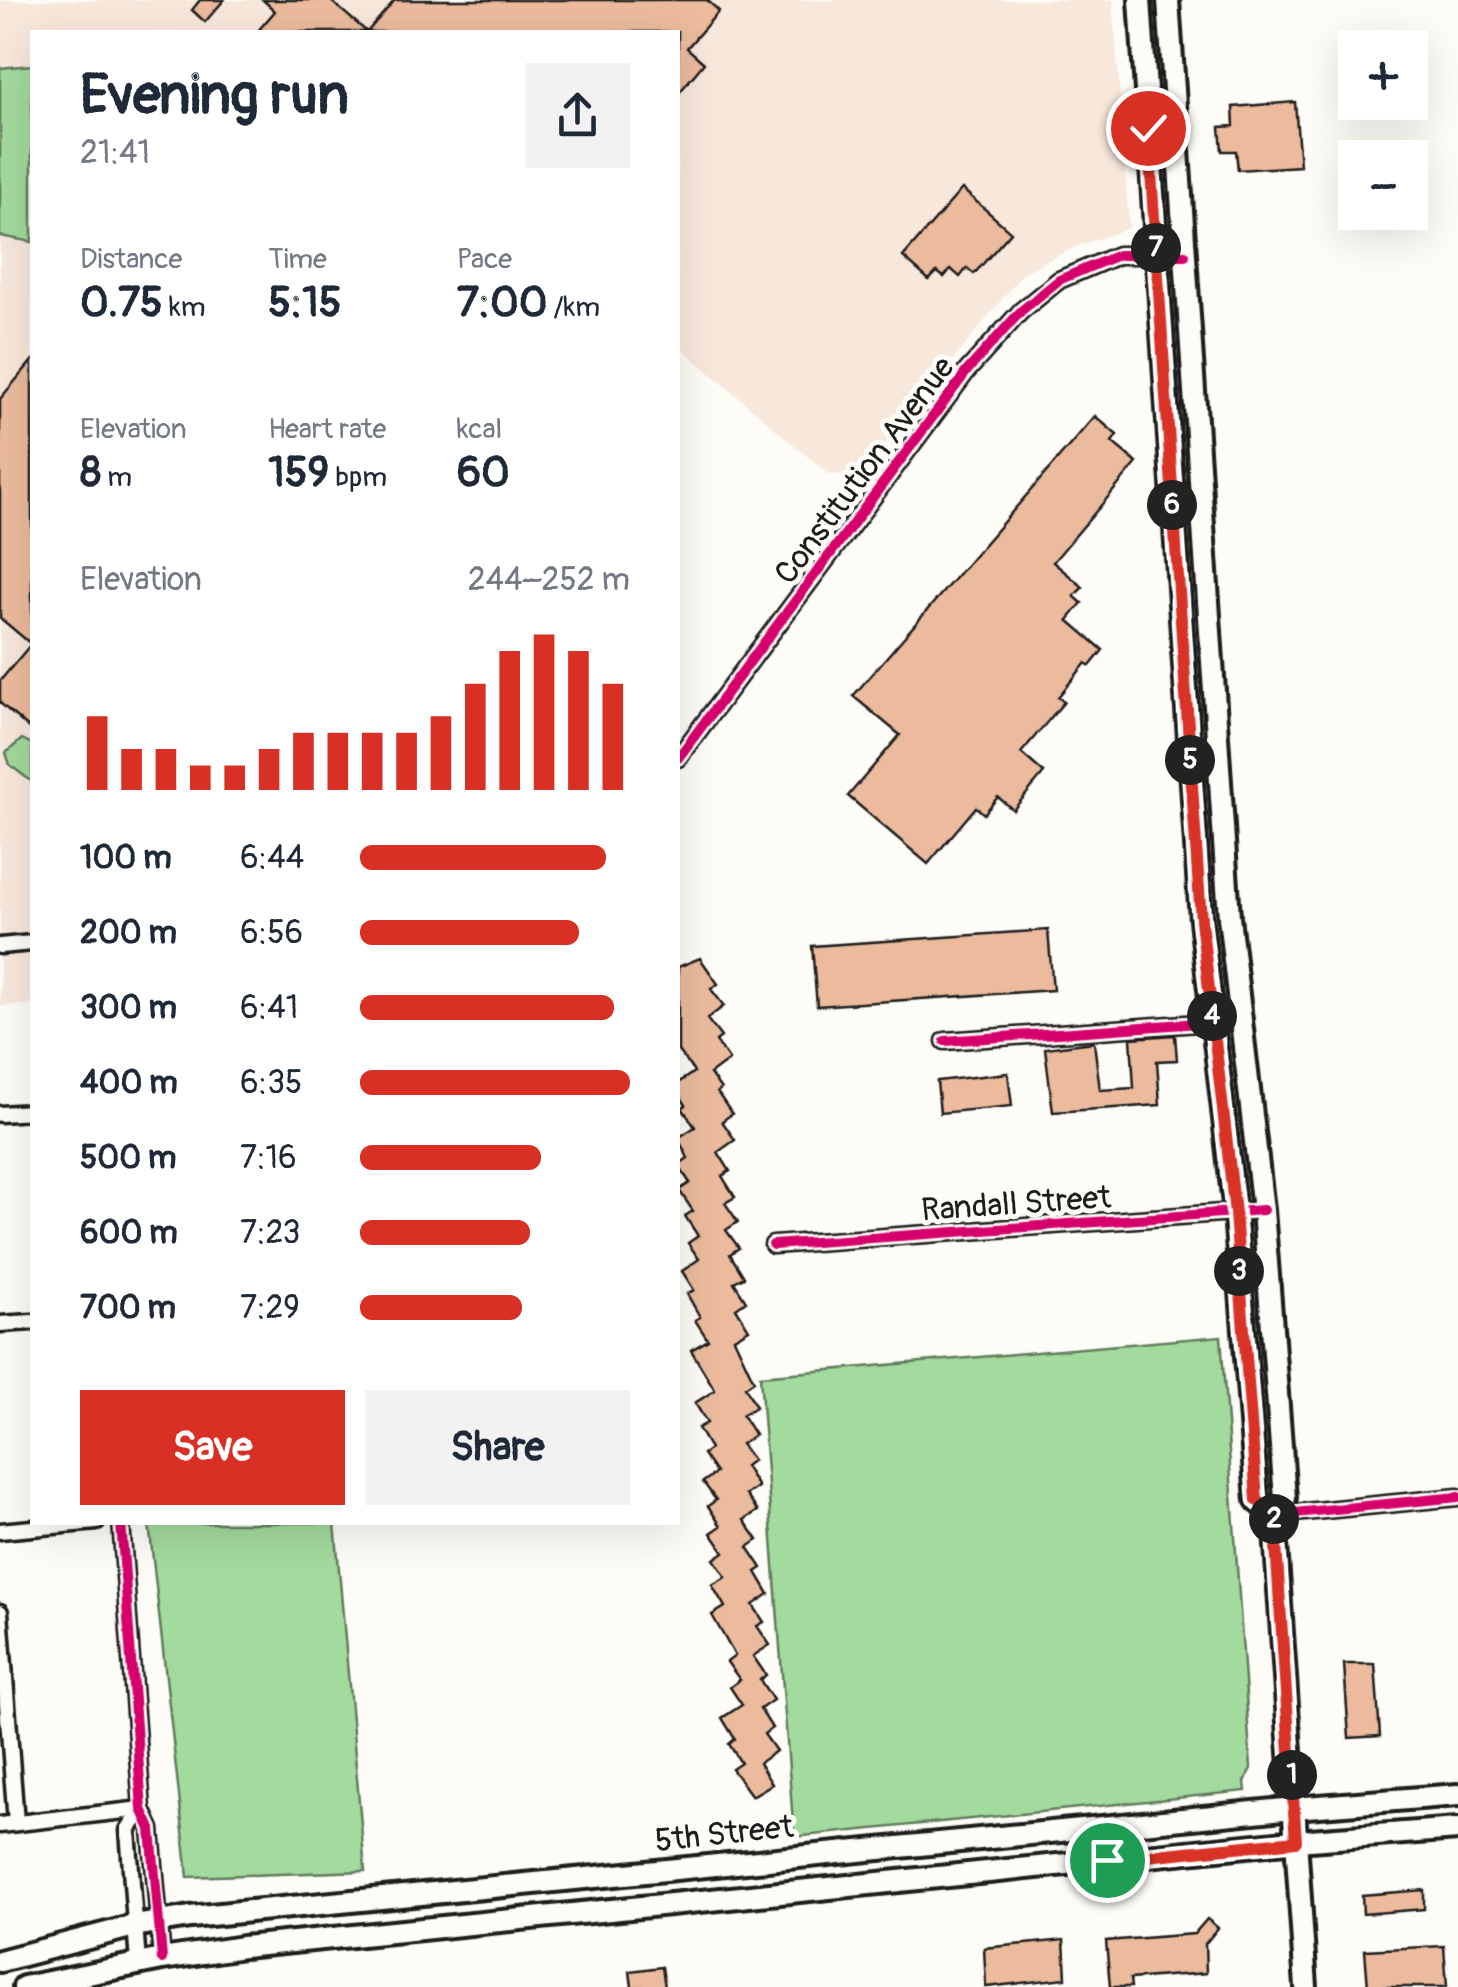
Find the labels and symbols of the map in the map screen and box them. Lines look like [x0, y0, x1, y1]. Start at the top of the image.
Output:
pin [1106, 86, 1191, 171]
pin: 7 [1131, 223, 1181, 273]
street label: Constitution Avenue [766, 349, 964, 592]
pin: 6 [1147, 480, 1197, 530]
pin: 5 [1165, 735, 1215, 785]
pin: 4 [1187, 991, 1237, 1041]
street label: Randall Street [920, 1177, 1112, 1231]
pin: 3 [1214, 1246, 1264, 1296]
pin: 2 [1249, 1494, 1299, 1544]
pin: 1 [1267, 1750, 1317, 1800]
street label: 5th Street [653, 1807, 795, 1861]
pin [1065, 1818, 1150, 1903]

